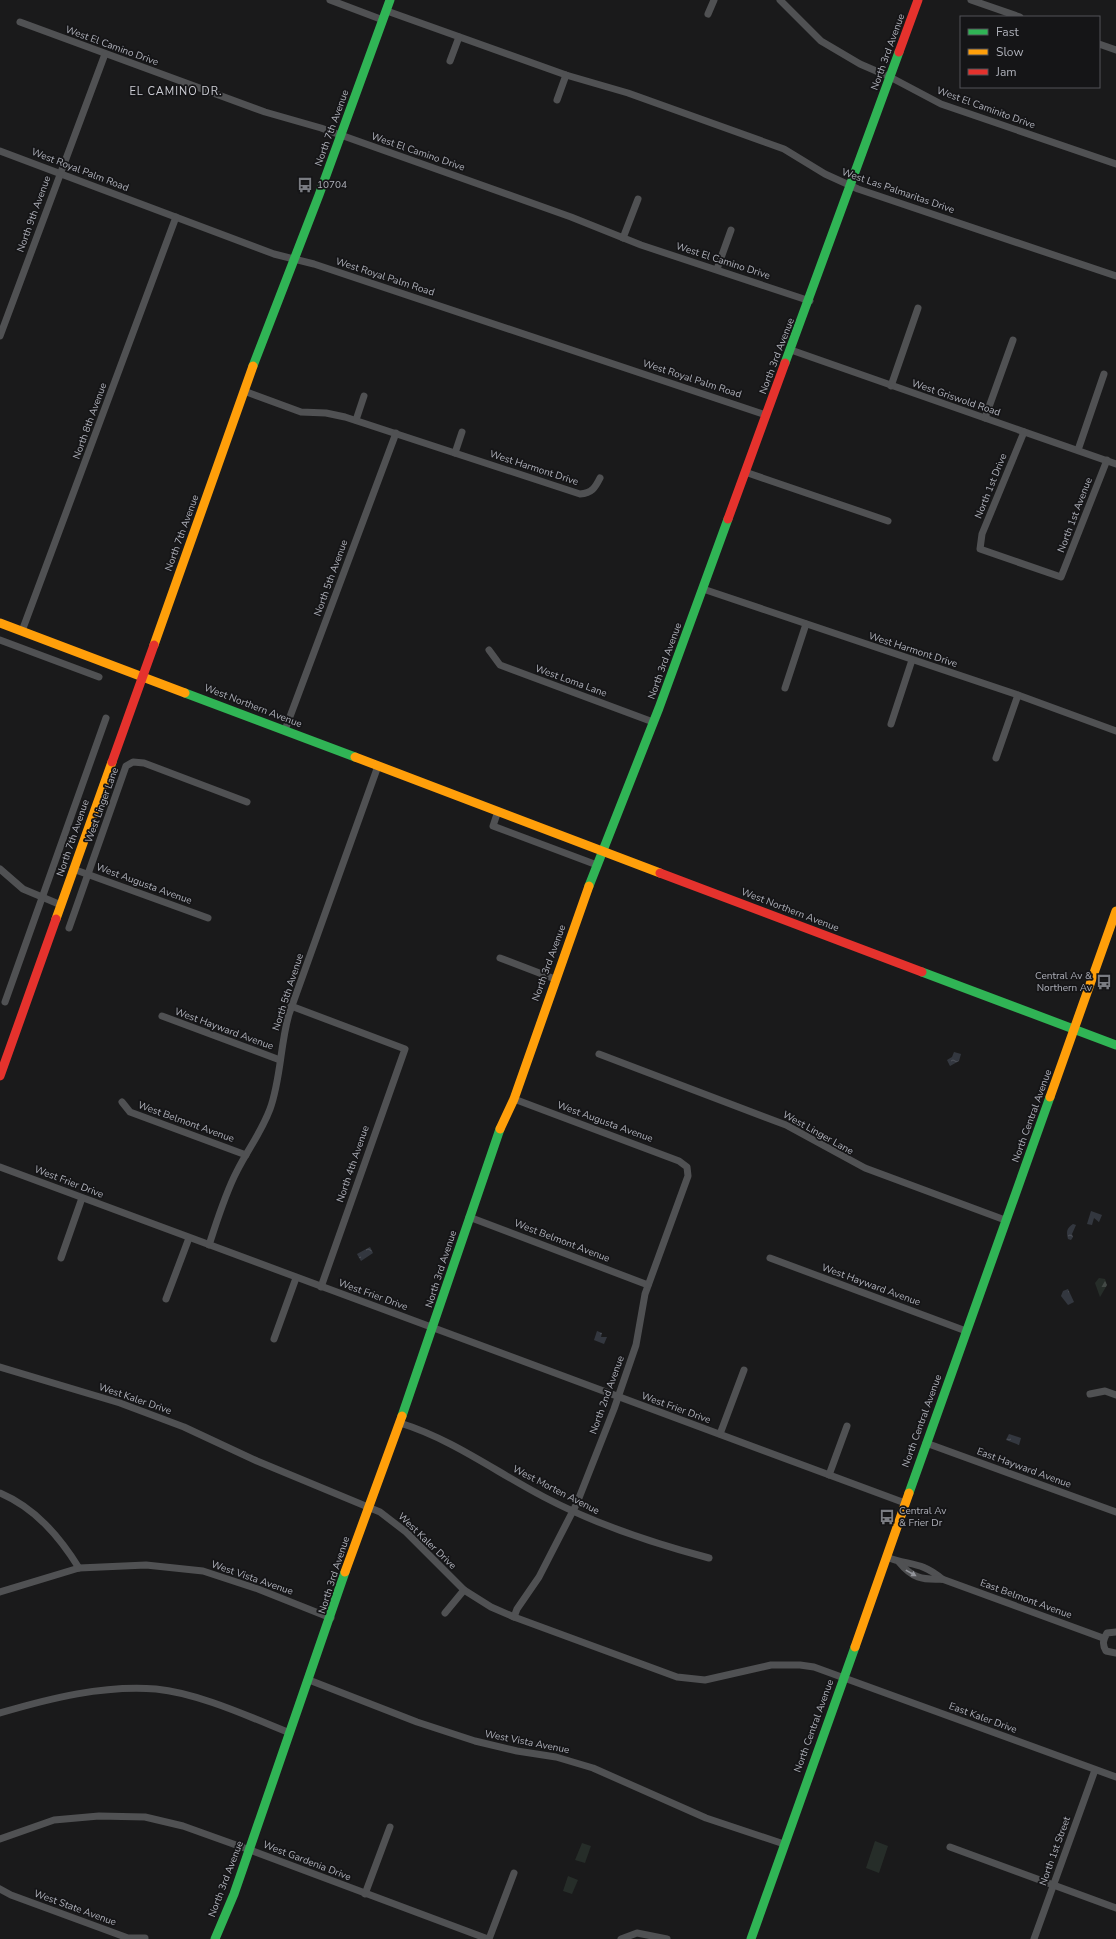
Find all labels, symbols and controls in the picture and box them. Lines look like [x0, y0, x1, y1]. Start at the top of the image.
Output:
street label: North 3rd Avenue [868, 12, 908, 92]
legend [960, 16, 1100, 88]
street label: West El Camino Drive [63, 23, 161, 69]
text: Fast [996, 24, 1019, 40]
text: Slow [996, 44, 1024, 60]
text: Jam [995, 64, 1017, 80]
district label: EL CAMINO DR. [129, 84, 223, 99]
street label: West El Caminito Drive [935, 84, 1037, 132]
street label: North 7th Avenue [312, 88, 352, 168]
street label: West El Camino Drive [369, 129, 467, 175]
street label: West Royal Palm Road [29, 145, 131, 195]
street label: West Las Palmaritas Drive [840, 165, 956, 217]
street label: North 9th Avenue [14, 174, 54, 254]
bus stop icon: 10704 [296, 176, 314, 194]
place label: 10704 [317, 178, 347, 192]
street label: West El Camino Drive [674, 239, 772, 283]
street label: West Royal Palm Road [334, 254, 436, 300]
street label: North 3rd Avenue [756, 316, 798, 396]
street label: West Royal Palm Road [641, 356, 743, 402]
street label: West Griswold Road [910, 376, 1002, 420]
street label: North 8th Avenue [70, 381, 110, 461]
street label: West Harmont Drive [488, 447, 580, 489]
street label: North 1st Drive [972, 451, 1010, 521]
street label: North 1st Avenue [1054, 475, 1096, 555]
street label: North 7th Avenue [162, 493, 202, 573]
street label: North 5th Avenue [311, 538, 351, 618]
street label: North 3rd Avenue [645, 621, 685, 701]
street label: West Harmont Drive [867, 629, 959, 671]
street label: West Loma Lane [533, 661, 609, 701]
street label: West Northern Avenue [202, 681, 304, 731]
street label: West Linger Lane [82, 765, 122, 845]
street label: North 7th Avenue [53, 798, 93, 878]
street label: West Augusta Avenue [94, 860, 194, 908]
street label: West Northern Avenue [739, 885, 841, 935]
street label: North 3rd Avenue [529, 923, 569, 1003]
street label: North 5th Avenue [269, 952, 307, 1032]
place label: Central Av & Northern Av [1035, 969, 1093, 995]
bus stop icon: Central Av & Northern Av [1095, 973, 1113, 991]
street label: West Hayward Avenue [173, 1005, 275, 1053]
street label: North Central Avenue [1009, 1068, 1055, 1164]
street label: West Belmont Avenue [136, 1098, 236, 1146]
street label: West Augusta Avenue [555, 1098, 655, 1146]
street label: West Linger Lane [780, 1108, 856, 1158]
street label: North 4th Avenue [333, 1124, 373, 1204]
street label: West Frier Drive [32, 1162, 106, 1202]
street label: West Belmont Avenue [512, 1216, 612, 1266]
street label: North 3rd Avenue [422, 1229, 460, 1309]
street label: West Hayward Avenue [820, 1261, 922, 1309]
street label: West Frier Drive [336, 1276, 410, 1314]
street label: North 2nd Avenue [586, 1354, 628, 1436]
street label: North Central Avenue [899, 1373, 945, 1469]
street label: West Kaler Drive [97, 1380, 173, 1418]
street label: West Frier Drive [639, 1389, 713, 1427]
street label: East Hayward Avenue [975, 1444, 1073, 1492]
street label: West Morten Avenue [510, 1462, 602, 1518]
place label: Central Av & Frier Dr [899, 1504, 947, 1530]
bus stop icon: Central Av & Frier Dr [878, 1508, 896, 1526]
street label: West Kaler Drive [395, 1509, 459, 1573]
street label: North 3rd Avenue [315, 1535, 353, 1615]
street label: West Vista Avenue [209, 1557, 295, 1599]
one-way arrow [906, 1569, 917, 1576]
street label: East Belmont Avenue [978, 1576, 1074, 1622]
street label: North Central Avenue [791, 1678, 837, 1774]
street label: East Kaler Drive [947, 1699, 1019, 1737]
street label: West Vista Avenue [483, 1727, 571, 1757]
street label: North 1st Street [1036, 1814, 1074, 1888]
street label: West Gardenia Drive [261, 1838, 353, 1884]
street label: North 3rd Avenue [205, 1839, 247, 1919]
street label: West State Avenue [32, 1887, 118, 1929]

